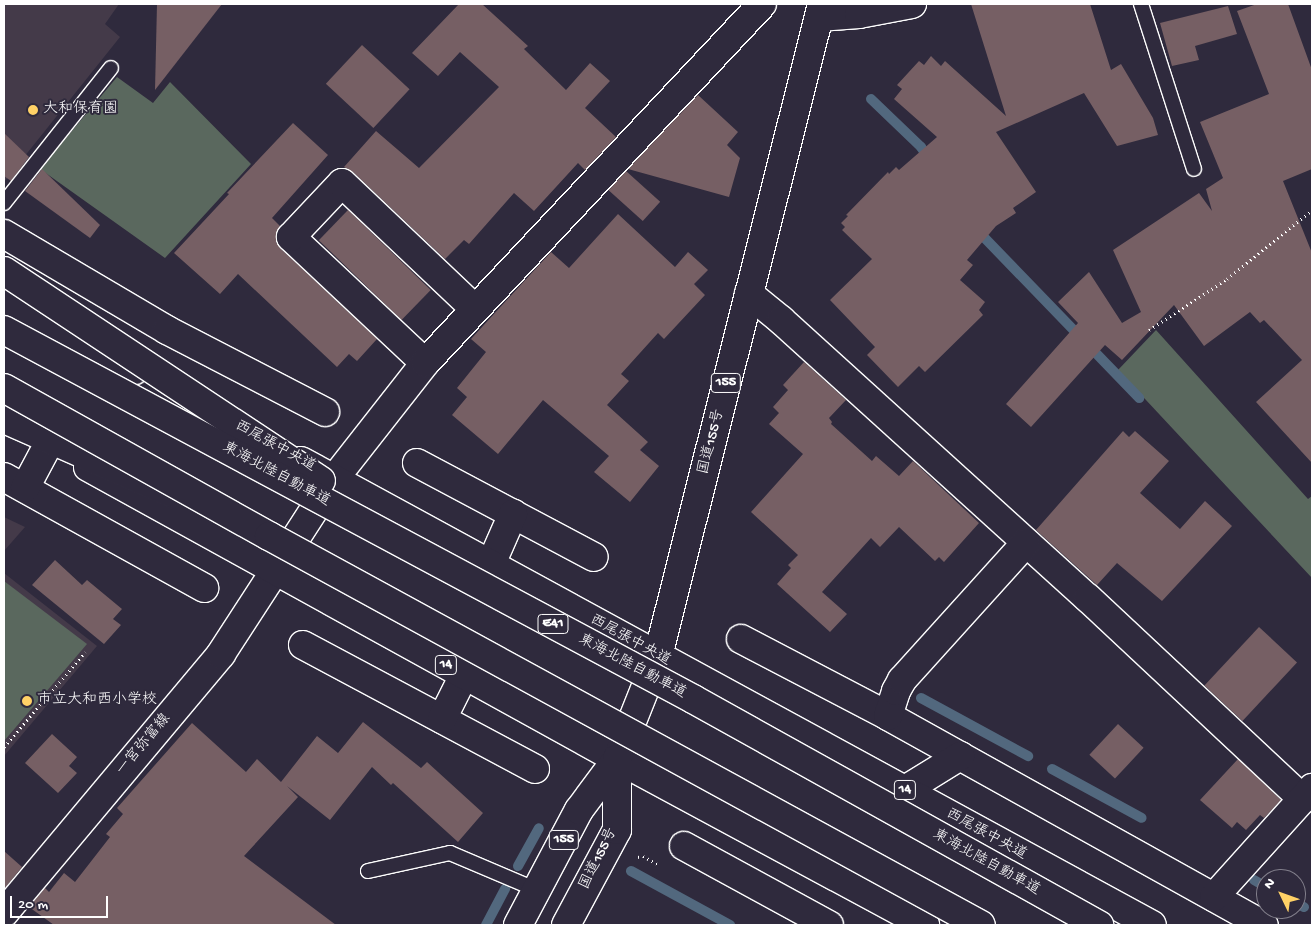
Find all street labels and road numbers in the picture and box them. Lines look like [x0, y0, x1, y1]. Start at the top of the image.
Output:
road number: 155 [710, 372, 742, 394]
street label: 国道155号 [695, 407, 729, 477]
street label: 西尾張中央道 [231, 417, 319, 477]
street label: 東海北陸自動車道 [219, 439, 333, 511]
street label: 西尾張中央道 [586, 611, 674, 671]
road number: E41 [537, 612, 569, 636]
street label: 東海北陸自動車道 [575, 631, 689, 703]
road number: 14 [435, 654, 457, 676]
street label: 一宮弥富線 [113, 710, 175, 780]
road number: 14 [894, 778, 916, 802]
street label: 西尾張中央道 [942, 805, 1030, 865]
street label: 国道155号 [576, 825, 622, 893]
street label: 東海北陸自動車道 [929, 826, 1043, 900]
road number: 155 [548, 828, 580, 852]

